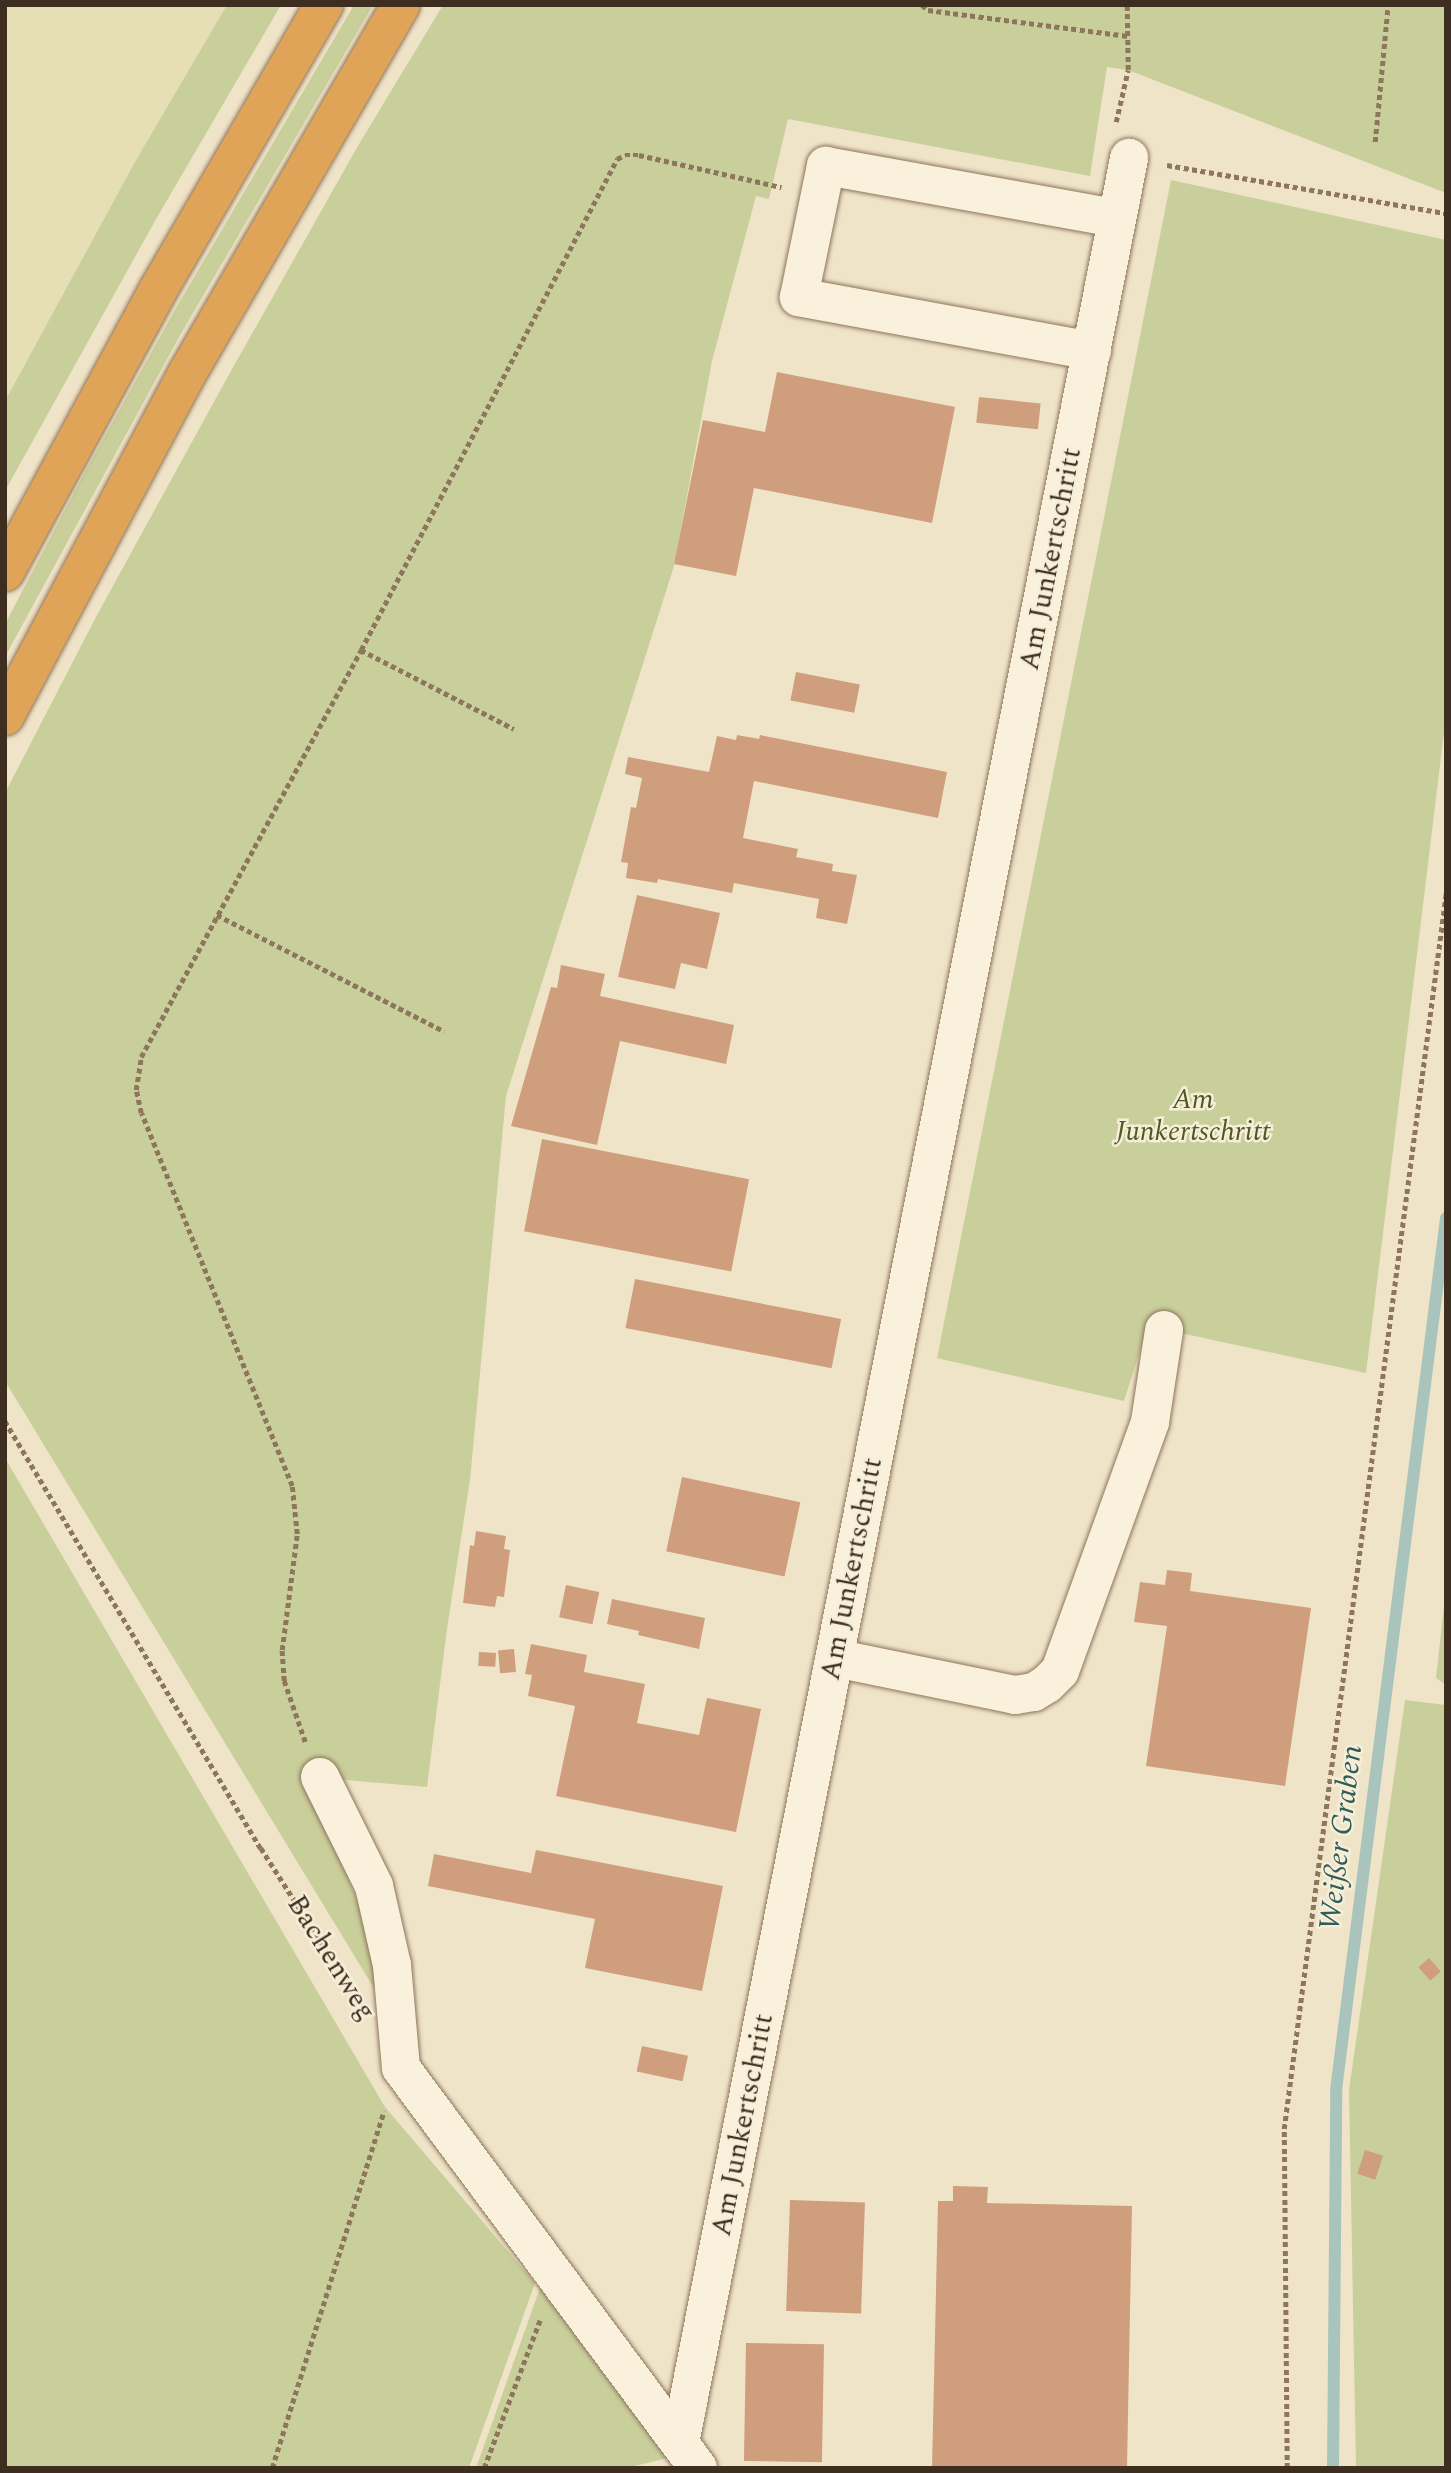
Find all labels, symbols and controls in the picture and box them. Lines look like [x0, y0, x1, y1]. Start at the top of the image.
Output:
street label: Am Junkertschritt [1013, 445, 1089, 673]
park label: Am Junkertschritt [1116, 1083, 1270, 1149]
street label: Am Junkertschritt [814, 1455, 890, 1683]
water label: Weißer Graben [1312, 1743, 1370, 1933]
street label: Bachenweg [279, 1889, 383, 2027]
street label: Am Junkertschritt [705, 2011, 781, 2239]

